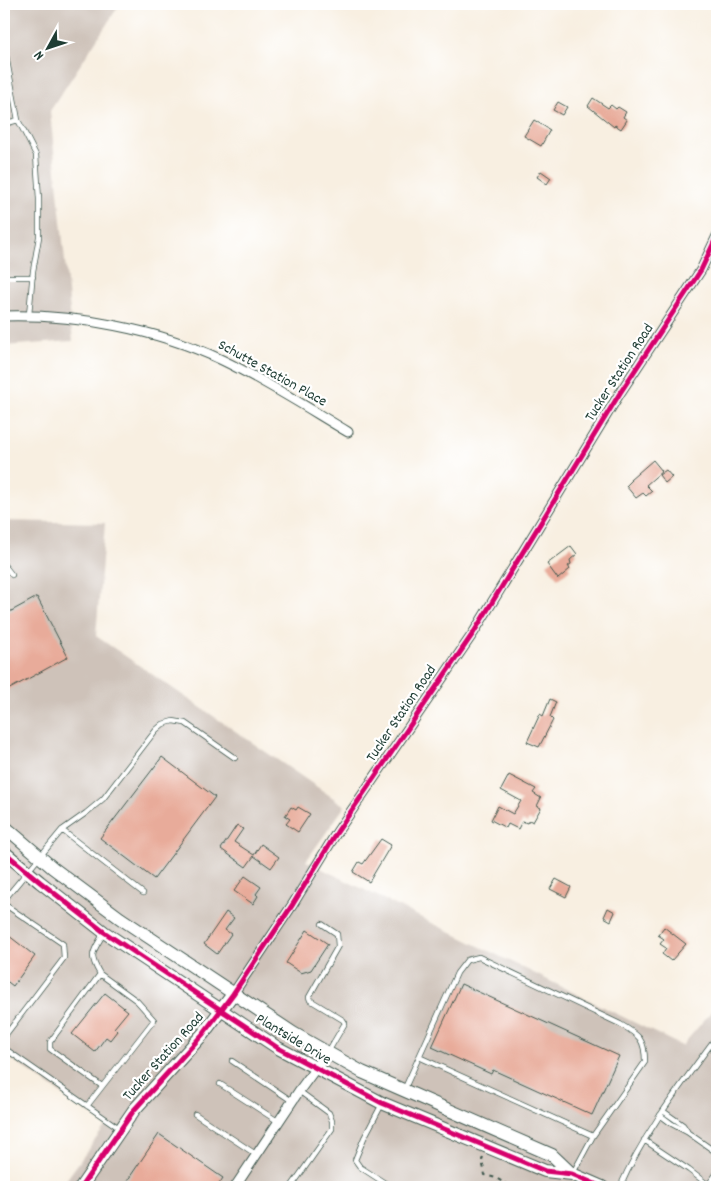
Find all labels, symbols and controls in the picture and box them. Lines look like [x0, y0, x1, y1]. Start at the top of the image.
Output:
north arrow [22, 22, 72, 72]
text: N [30, 46, 49, 64]
street label: Tucker Station Road [580, 320, 660, 426]
street label: Schutte Station Place [213, 335, 331, 413]
street label: Tucker Station Road [361, 661, 443, 767]
street label: Tucker Station Road [118, 1008, 210, 1106]
street label: Plantside Drive [251, 1009, 335, 1072]

